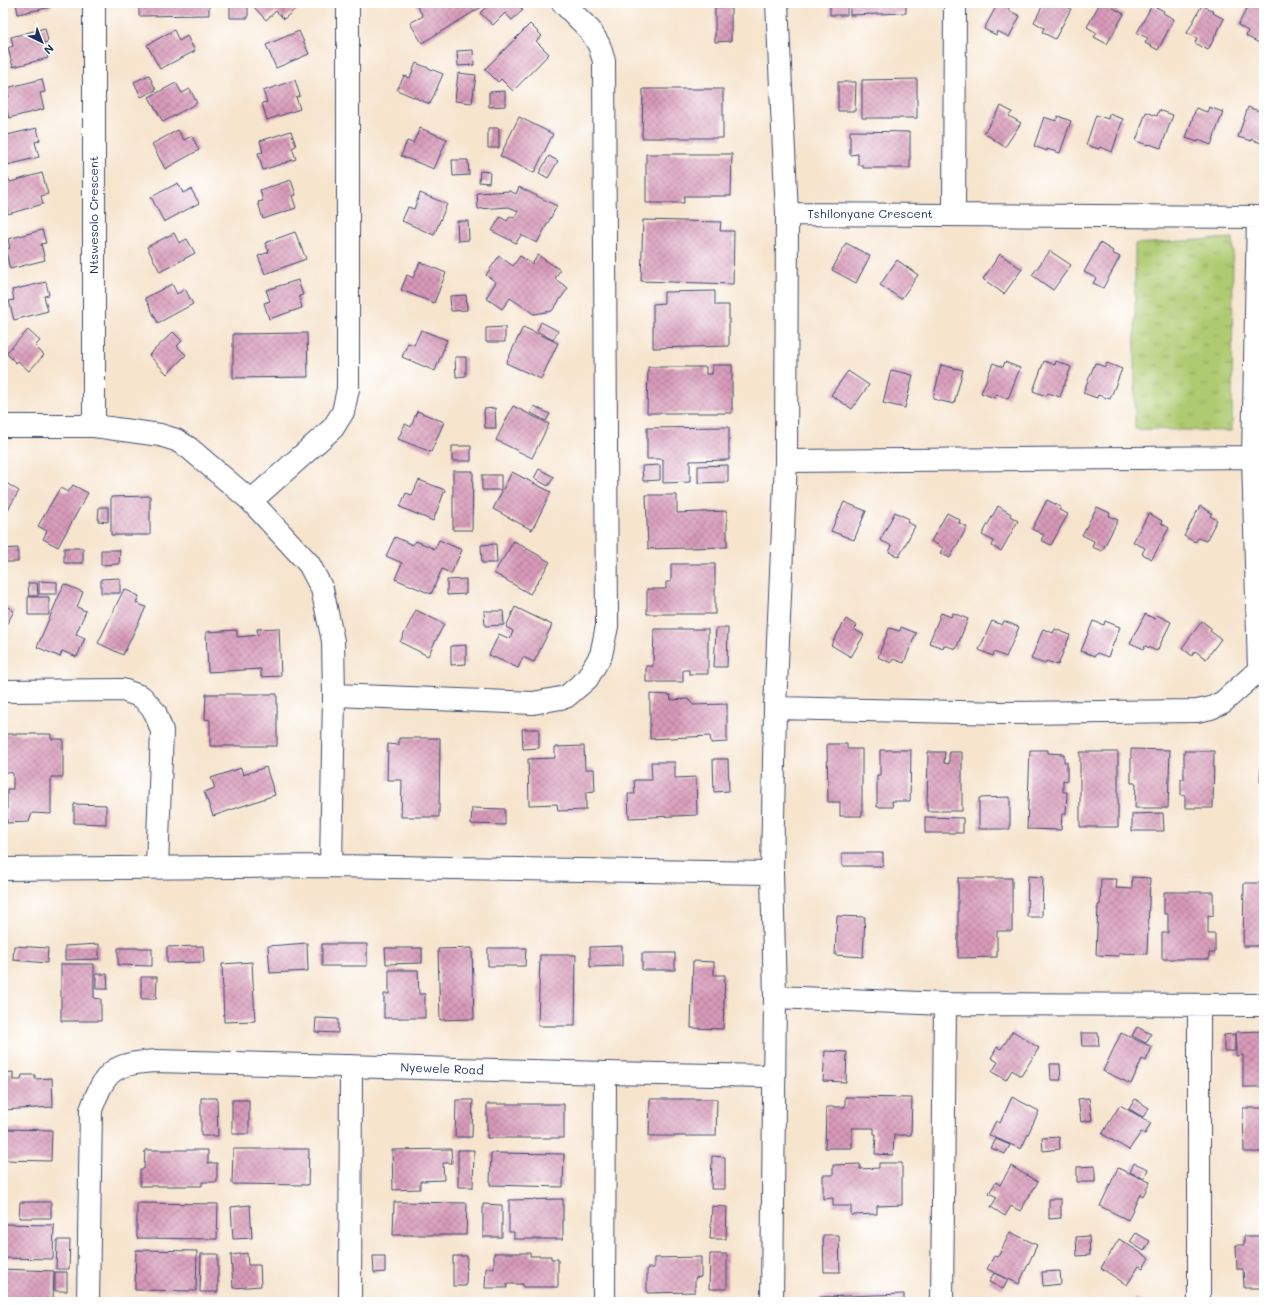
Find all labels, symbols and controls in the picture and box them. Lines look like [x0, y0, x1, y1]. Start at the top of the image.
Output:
north arrow [22, 22, 62, 62]
text: N [41, 41, 57, 58]
street label: Ntswesolo Crescent [85, 156, 101, 274]
street label: Tshilonyane Crescent [807, 205, 933, 221]
street label: Nyewele Road [400, 1059, 484, 1077]

